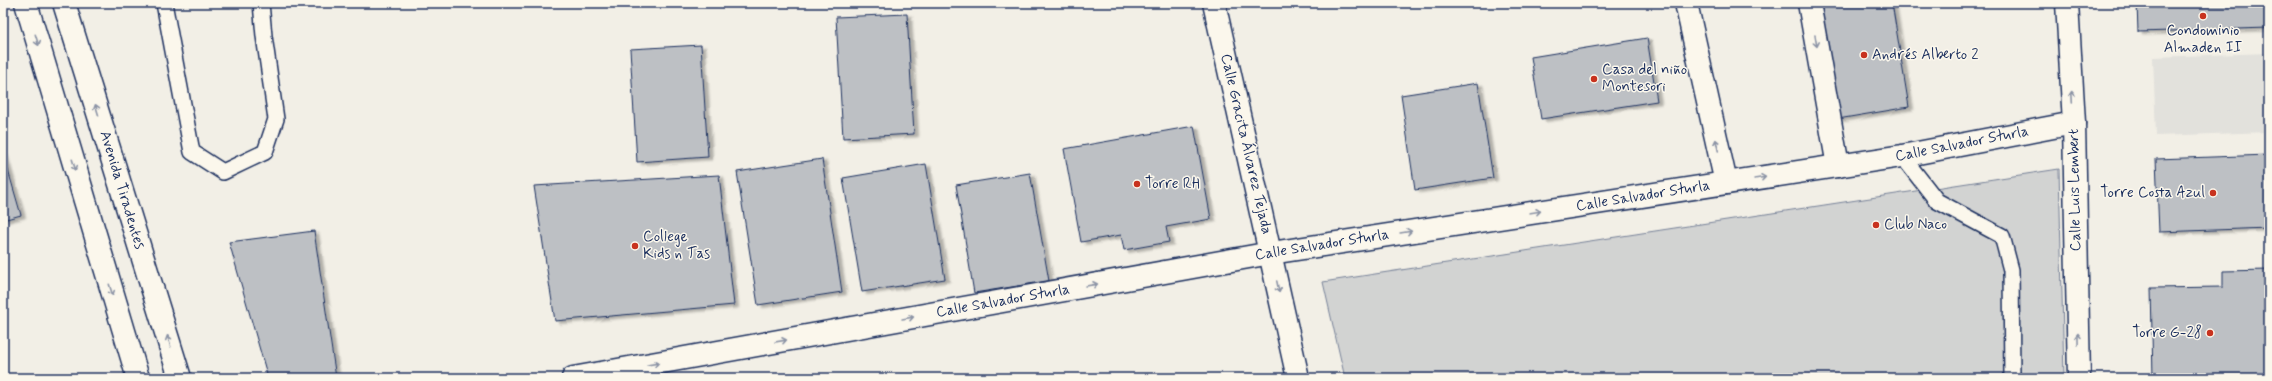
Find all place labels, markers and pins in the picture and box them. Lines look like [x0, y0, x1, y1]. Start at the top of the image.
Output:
marker: Condominio Almaden II [2198, 11, 2208, 21]
place label: Condominio Almaden II [2164, 21, 2243, 58]
place label: Andrés Alberto 2 [1872, 45, 1979, 65]
marker: Andrés Alberto 2 [1859, 50, 1869, 60]
place label: Casa del niño Montesori [1602, 60, 1687, 97]
marker: Casa del niño Montesori [1589, 74, 1599, 84]
place label: Torre RH [1145, 174, 1200, 194]
marker: Torre RH [1132, 179, 1142, 189]
place label: Torre Costa Azul [2100, 183, 2205, 203]
marker: Torre Costa Azul [2208, 188, 2218, 198]
place label: Club Naco [1884, 215, 1947, 235]
marker: Club Naco [1871, 220, 1881, 230]
place label: College Kids n Tas [643, 227, 710, 264]
marker: College Kids n Tas [630, 241, 640, 251]
place label: Torre G-28 [2132, 323, 2202, 343]
marker: Torre G-28 [2205, 328, 2215, 338]

